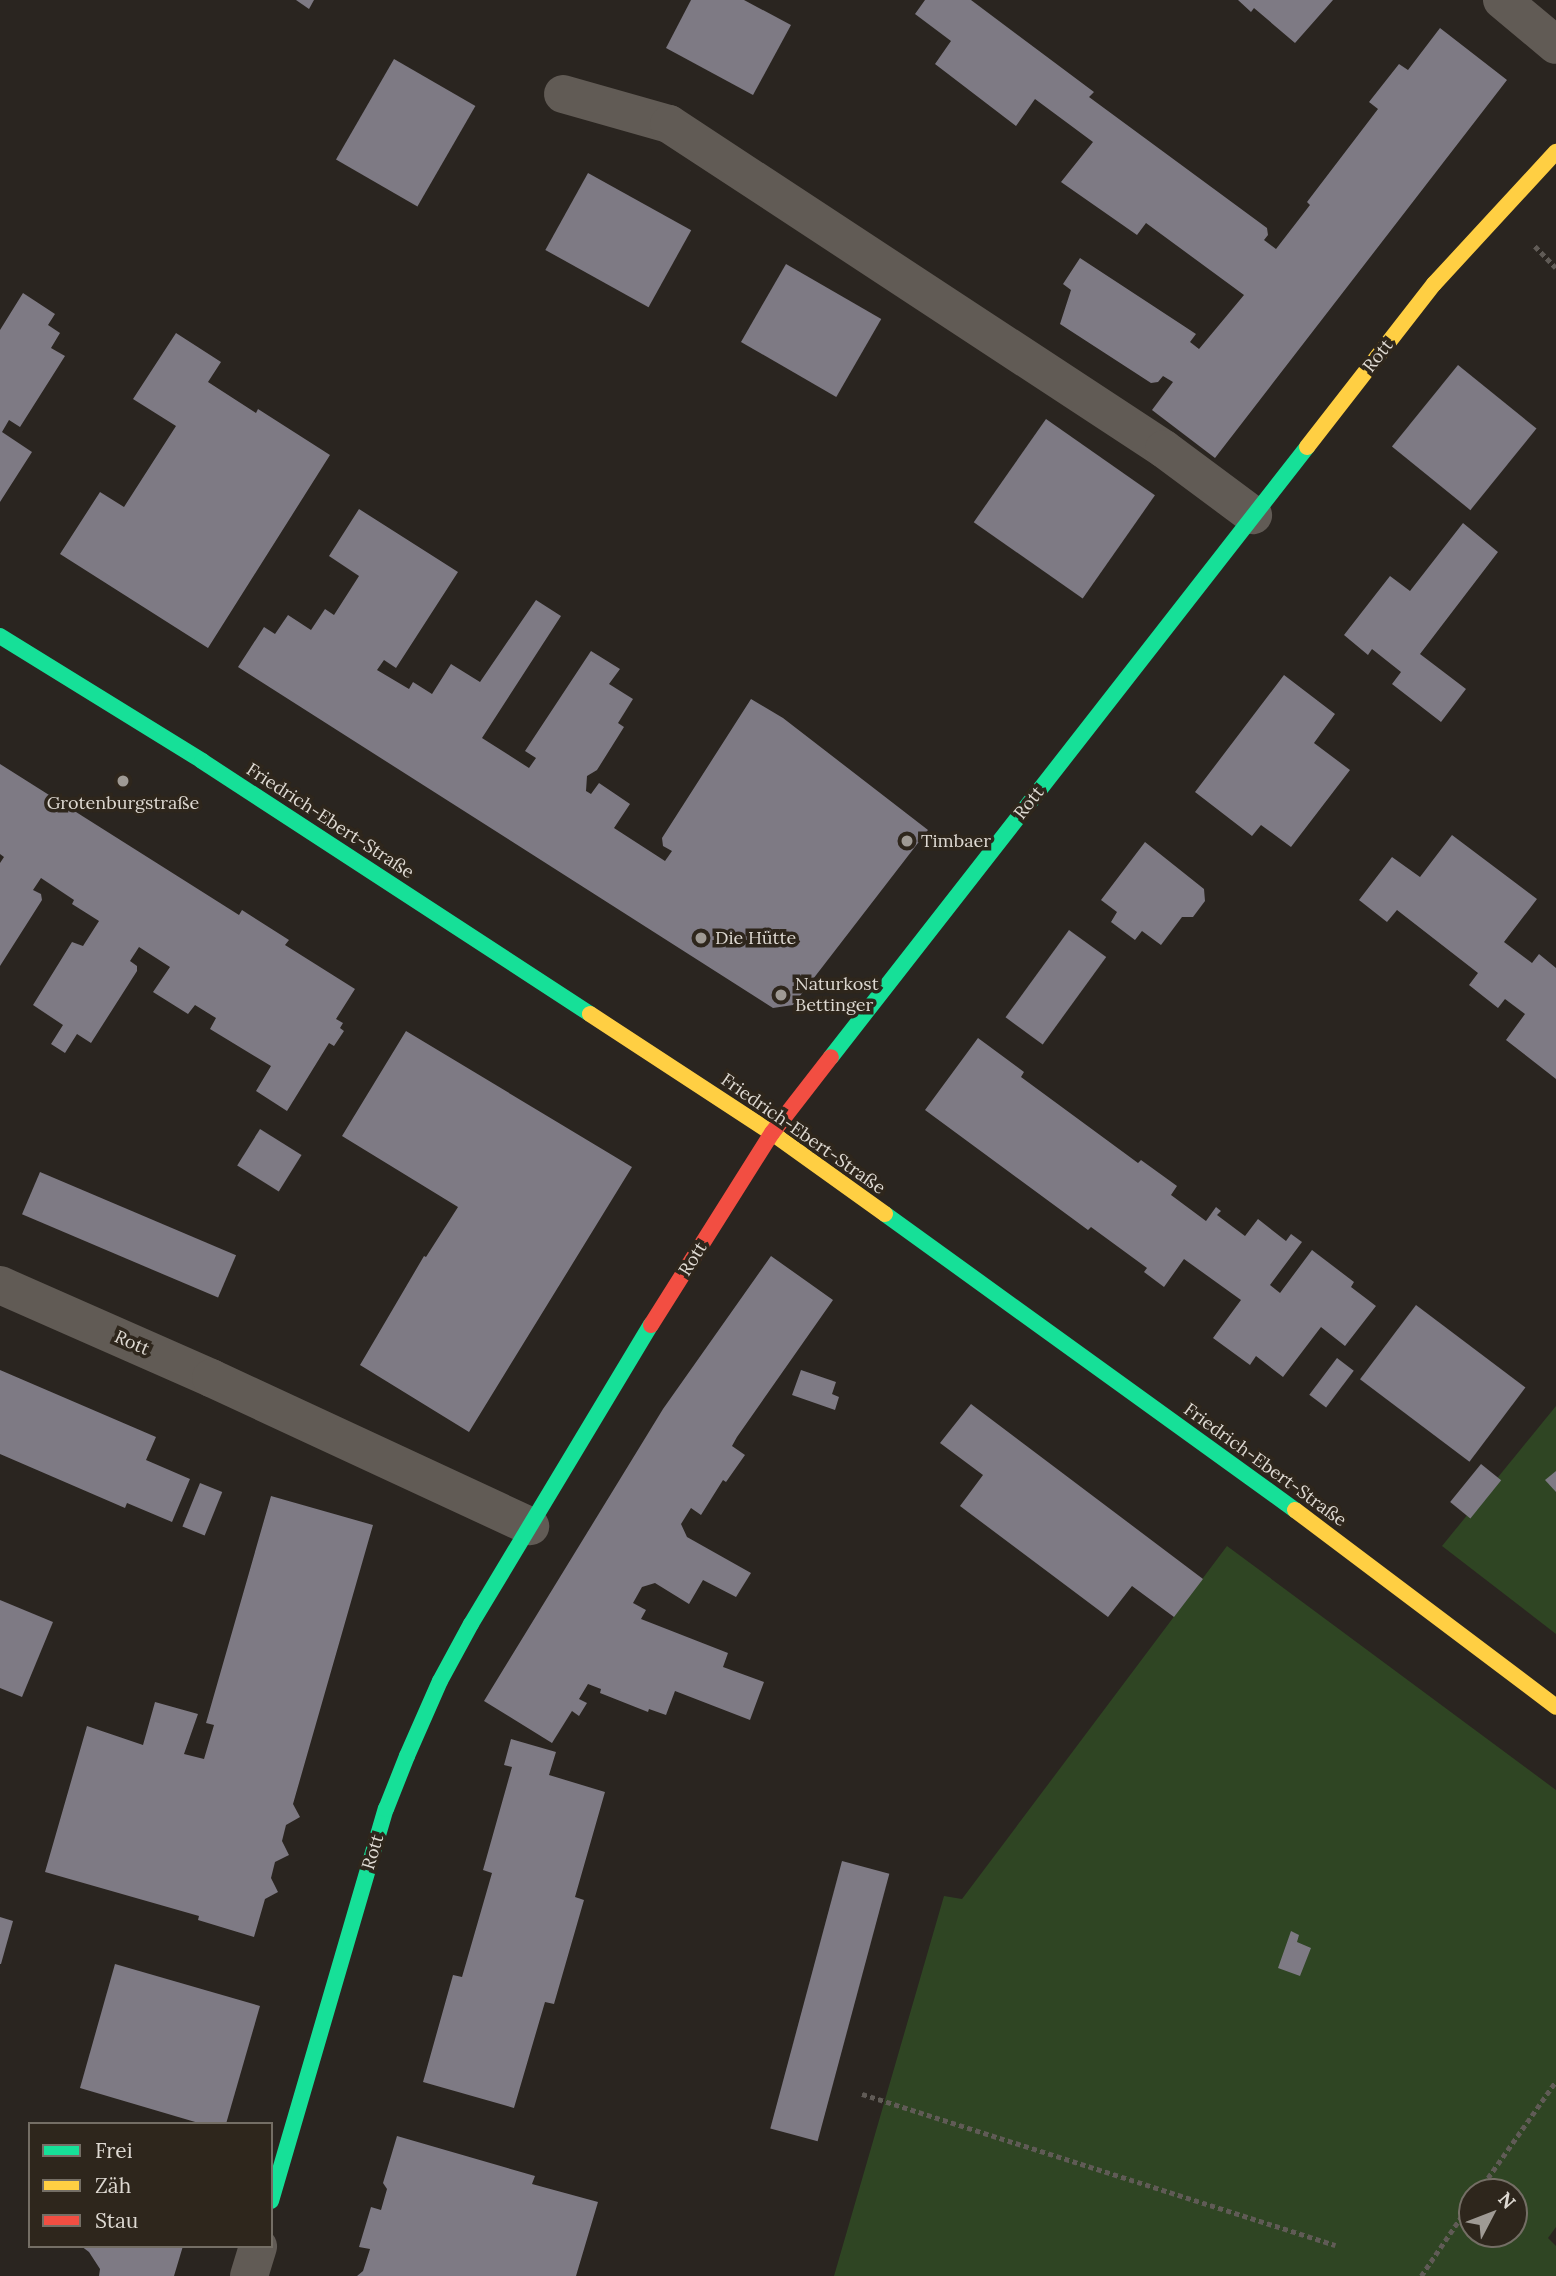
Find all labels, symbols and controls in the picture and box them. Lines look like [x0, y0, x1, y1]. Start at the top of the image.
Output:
street label: Rott [1358, 335, 1398, 377]
street label: Friedrich-Ebert-Straße [242, 759, 418, 883]
marker: Grotenburgstraße [115, 773, 131, 789]
street label: Rott [1009, 782, 1049, 824]
place label: Grotenburgstraße [47, 792, 199, 814]
place label: Timbaer [921, 830, 991, 852]
marker: Timbaer [899, 833, 915, 849]
place label: Die Hütte [715, 927, 796, 949]
marker: Die Hütte [693, 930, 709, 946]
place label: Naturkost Bettinger [795, 974, 879, 1016]
marker: Naturkost Bettinger [773, 987, 789, 1003]
street label: Friedrich-Ebert-Straße [717, 1069, 889, 1199]
street label: Rott [674, 1238, 712, 1280]
street label: Rott [111, 1326, 153, 1360]
street label: Friedrich-Ebert-Straße [1180, 1399, 1350, 1531]
street label: Rott [357, 1832, 389, 1872]
legend [28, 2122, 273, 2248]
text: Frei [95, 2137, 133, 2164]
text: Zäh [95, 2172, 131, 2199]
north arrow [1458, 2178, 1528, 2248]
text: N [1493, 2187, 1521, 2214]
text: Stau [95, 2207, 138, 2234]

